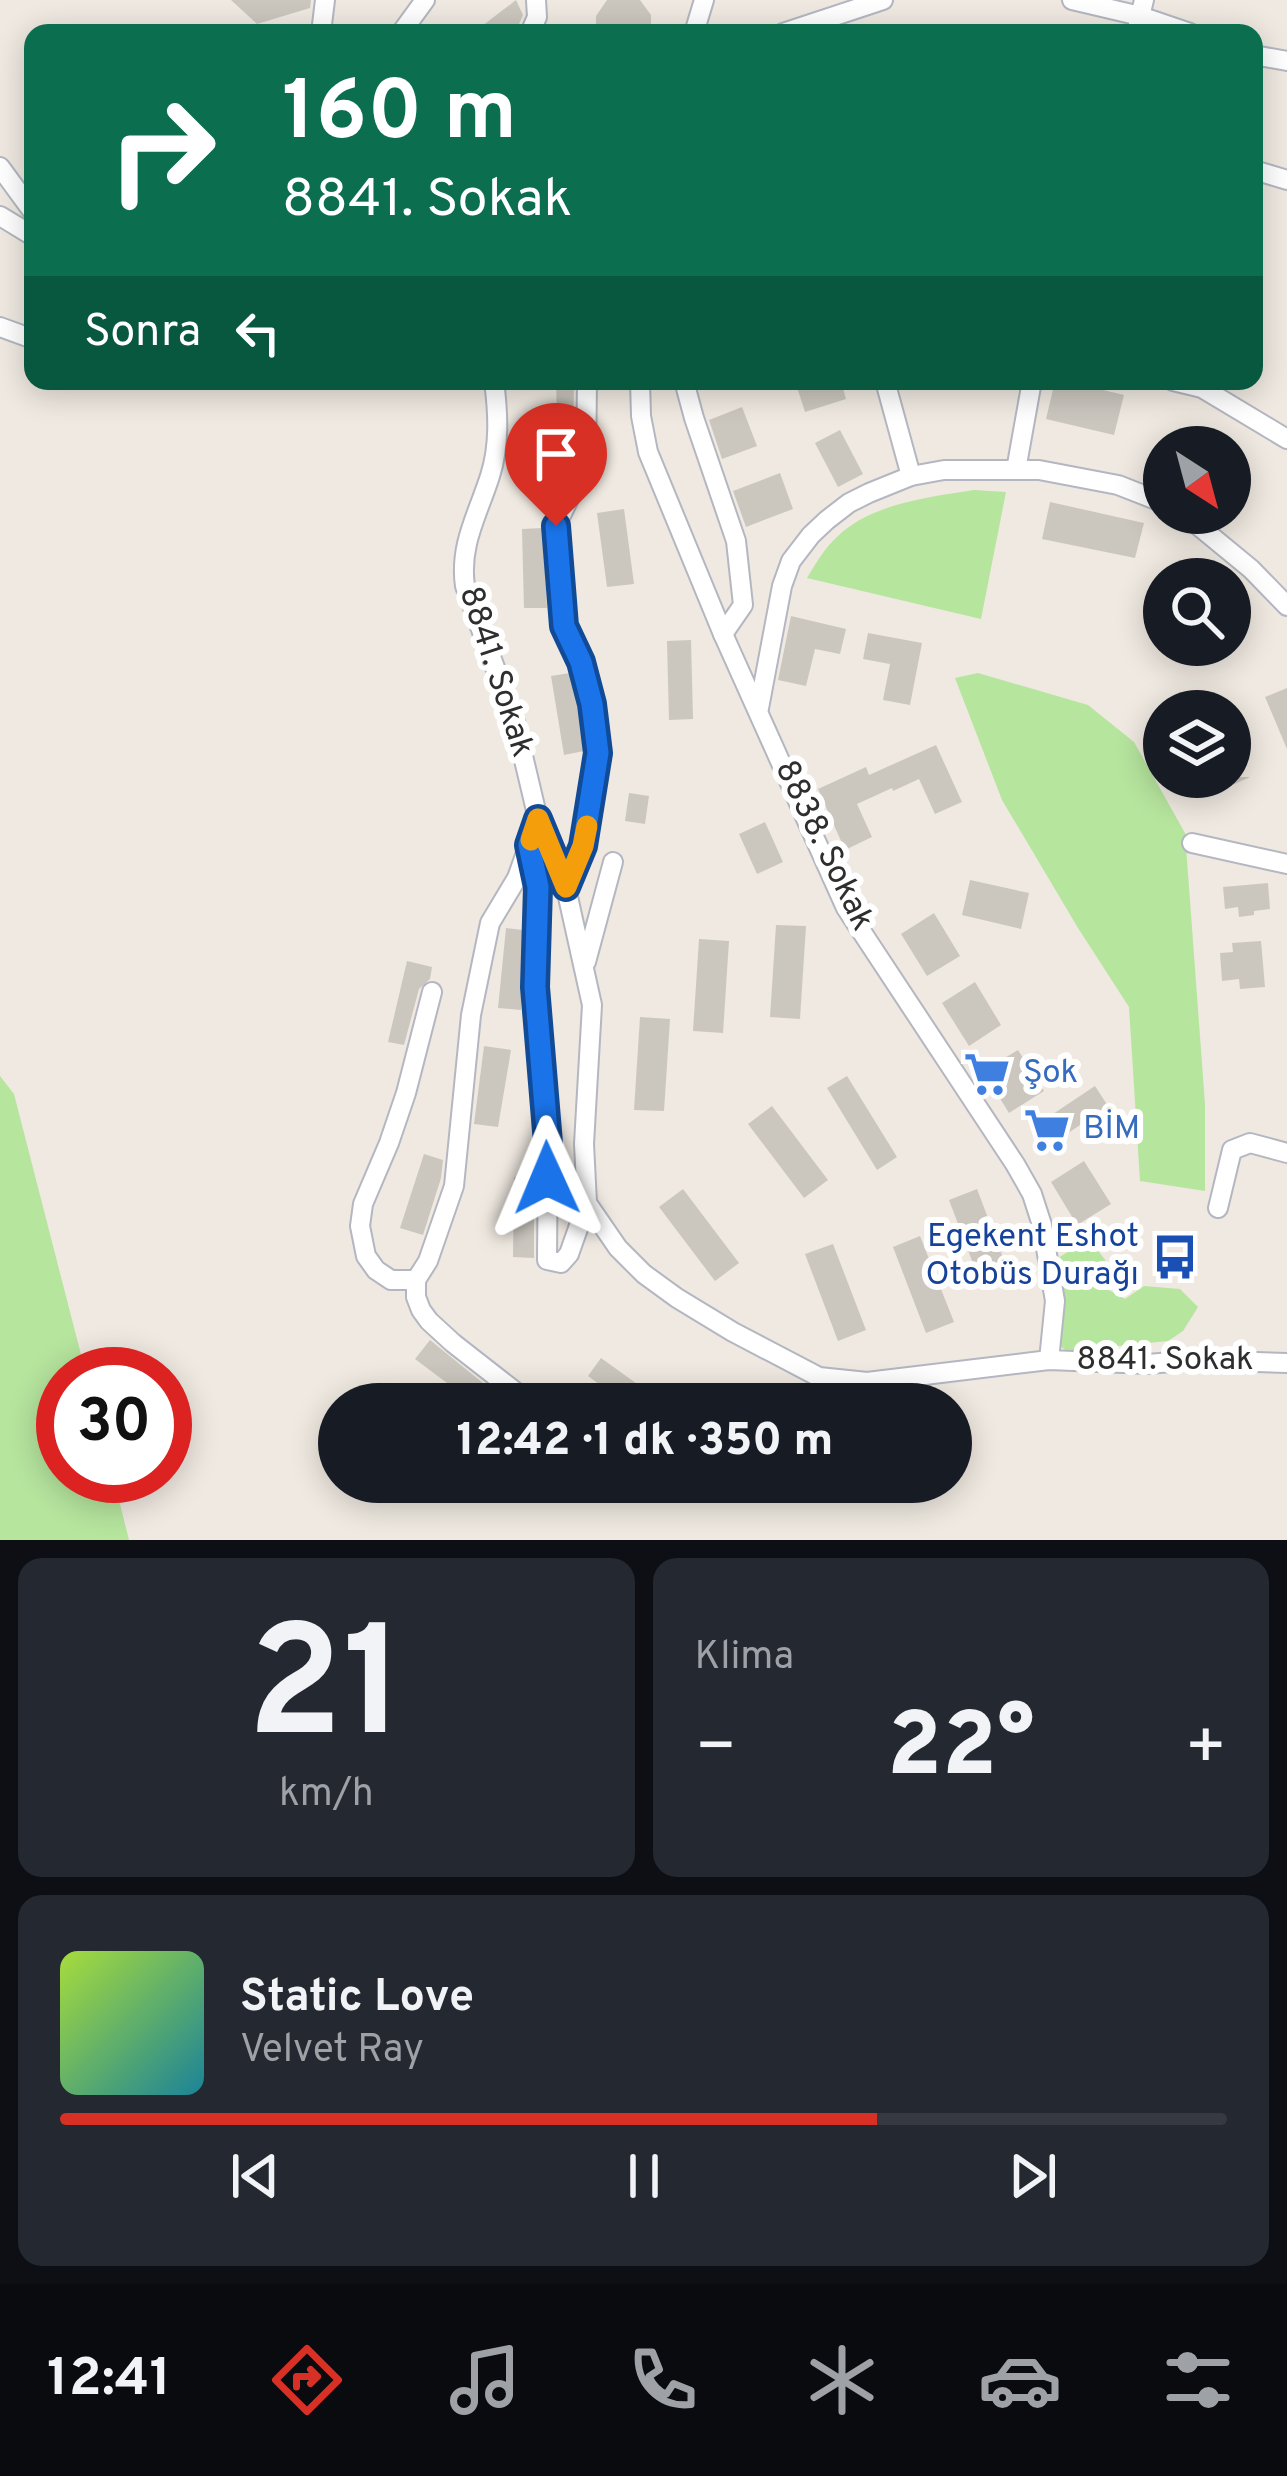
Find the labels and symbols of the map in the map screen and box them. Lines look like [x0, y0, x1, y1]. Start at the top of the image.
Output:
pin [505, 403, 607, 526]
north arrow [1143, 426, 1251, 534]
street label: 8841. Sokak [448, 581, 542, 763]
street label: 8838. Sokak [764, 754, 882, 938]
supermarket icon: Şok [962, 1049, 1012, 1099]
place label: Şok [1023, 1053, 1078, 1095]
supermarket icon: BİM [1022, 1105, 1072, 1155]
place label: BİM [1083, 1109, 1140, 1151]
position arrow [484, 1115, 610, 1241]
place label: Egekent Eshot Otobüs Durağı [925, 1217, 1139, 1297]
bus stop icon: Egekent Eshot Otobüs Durağı [1150, 1232, 1200, 1282]
street label: 8841. Sokak [1076, 1340, 1254, 1382]
speed limit sign: 30 [36, 1347, 192, 1503]

